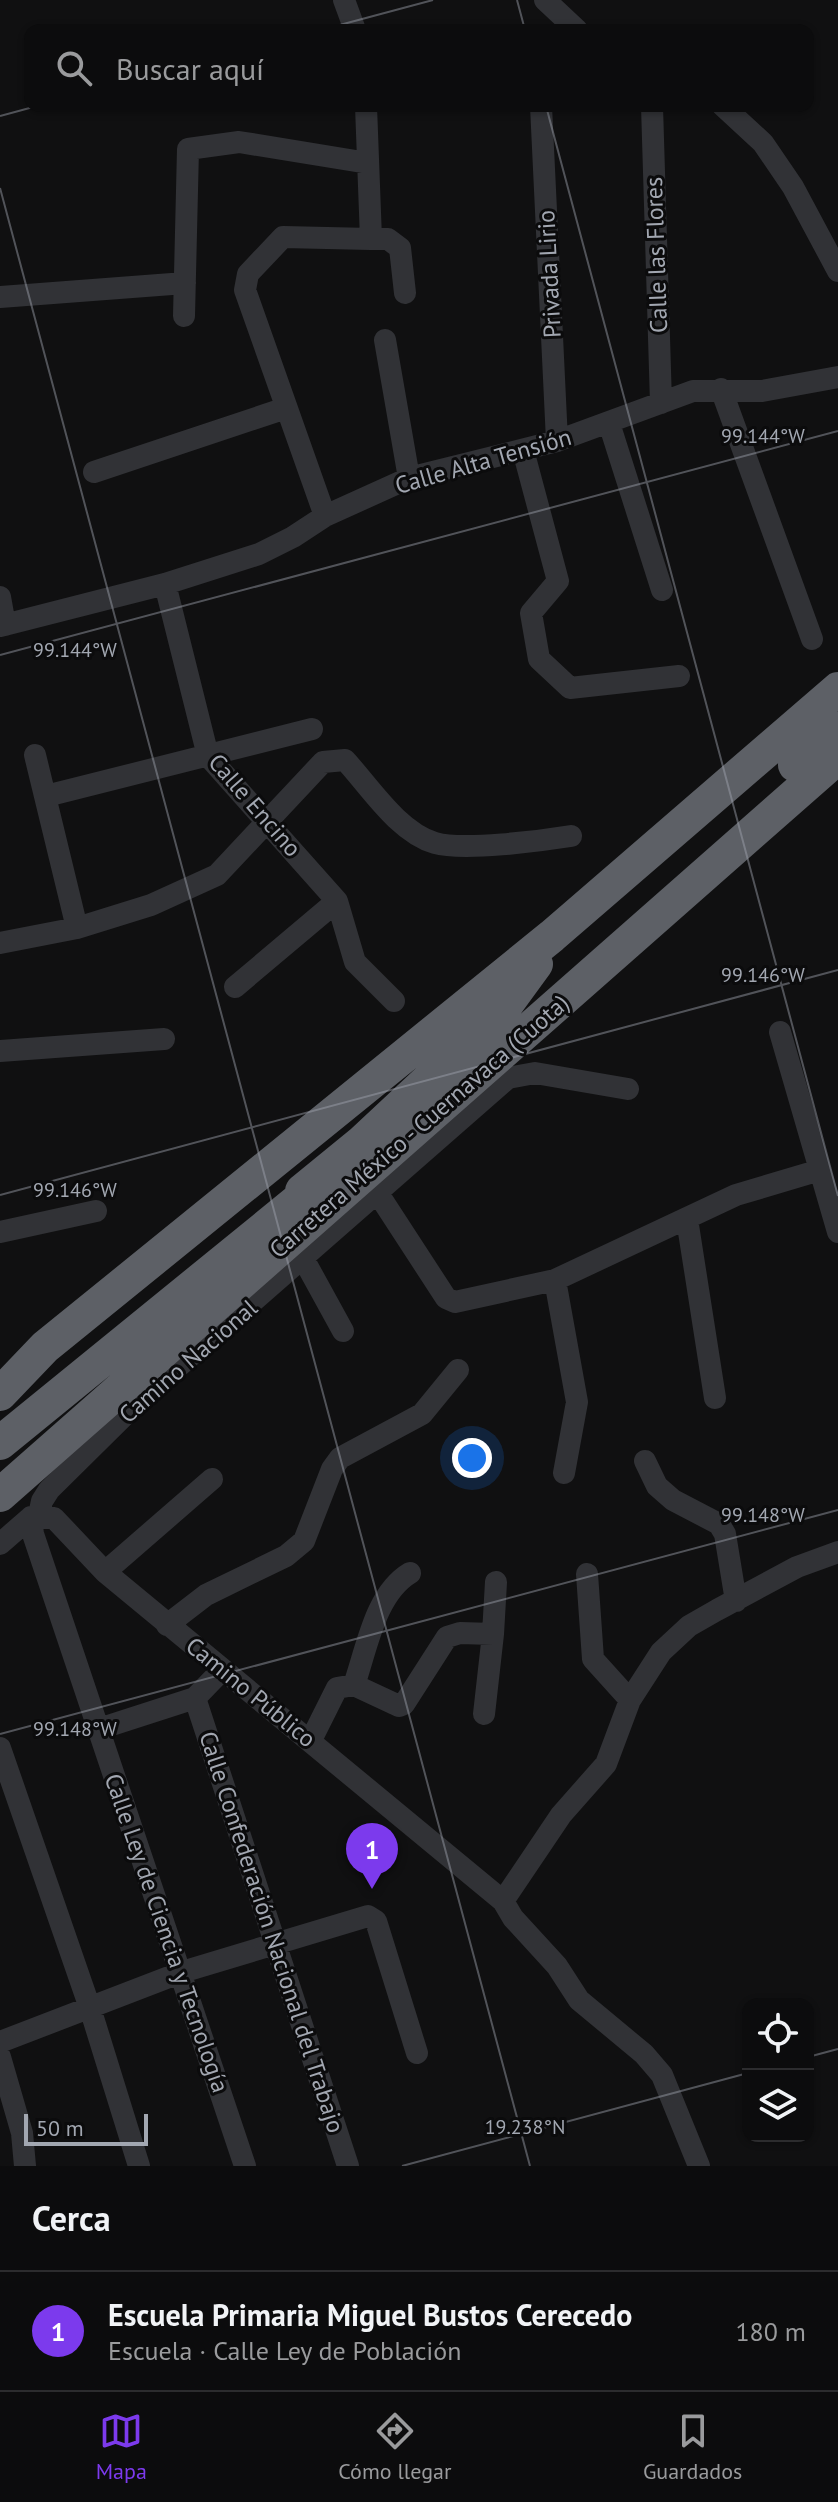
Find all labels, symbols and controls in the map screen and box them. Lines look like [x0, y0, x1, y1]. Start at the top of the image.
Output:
search box [24, 24, 814, 112]
icon: search [52, 46, 96, 90]
text: Buscar aquí [116, 49, 264, 88]
street label: Calle las Flores [638, 177, 674, 333]
street label: Privada Lirio [530, 209, 568, 339]
street label: Calle Alta Tensión [391, 421, 575, 501]
text: 99.144°W [721, 423, 805, 449]
text: 99.144°W [33, 637, 117, 663]
street label: Calle Encino [202, 747, 308, 863]
text: 99.146°W [721, 962, 805, 988]
street label: Carretera México - Cuernavaca (Cuota) [263, 987, 575, 1265]
text: 99.146°W [33, 1177, 117, 1203]
street label: Camino Nacional [112, 1292, 264, 1430]
your location [452, 1438, 492, 1478]
text: 99.148°W [721, 1502, 805, 1528]
street label: Camino Público [180, 1630, 322, 1754]
text: 99.148°W [33, 1716, 117, 1742]
street label: Calle Confederación Nacional del Trabajo [192, 1727, 352, 2137]
street label: Calle Ley de Ciencia y Tecnología [98, 1769, 236, 2097]
pin: 1 [346, 1823, 398, 1889]
map controls [742, 1998, 814, 2142]
button: locate [742, 1998, 814, 2070]
button: layers [742, 2070, 814, 2142]
scale bar [24, 2110, 148, 2146]
text: 50 m [36, 2114, 84, 2142]
text: 19.238°N [485, 2114, 565, 2140]
text: Cerca [32, 2196, 111, 2240]
text: Escuela Primaria Miguel Bustos Cerecedo [108, 2295, 632, 2334]
text: 1 [51, 2315, 65, 2348]
text: 180 m [735, 2315, 806, 2348]
text: Escuela · Calle Ley de Población [108, 2334, 462, 2367]
tab: Mapa [96, 2409, 147, 2485]
tab: Cómo llegar [338, 2409, 451, 2485]
tab: Guardados [643, 2409, 742, 2485]

